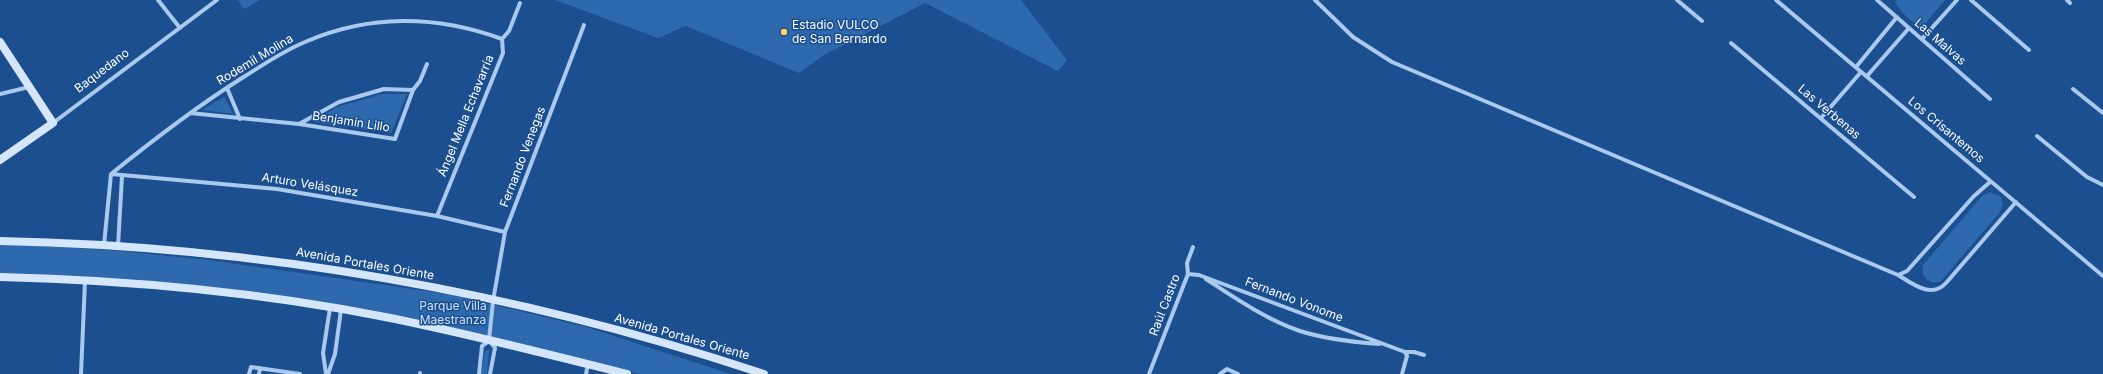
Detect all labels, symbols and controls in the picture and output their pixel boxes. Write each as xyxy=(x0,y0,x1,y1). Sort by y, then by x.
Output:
street label: Las Malvas xyxy=(1911,16,1969,68)
place label: Estadio VULCO de San Bernardo xyxy=(792,18,887,46)
marker: Estadio VULCO de San Bernardo xyxy=(779,27,789,37)
street label: Rodemil Molina xyxy=(214,32,296,88)
street label: Baquedano xyxy=(72,46,132,96)
street label: Ángel Mella Echavarría xyxy=(435,53,497,179)
street label: Las Verbenas xyxy=(1795,82,1863,142)
street label: Los Crisantemos xyxy=(1905,94,1987,166)
street label: Fernando Venegas xyxy=(497,105,549,209)
street label: Benjamín Lillo xyxy=(311,109,391,135)
street label: Arturo Velásquez xyxy=(261,170,359,200)
street label: Avenida Portales Oriente xyxy=(295,245,435,283)
street label: Raúl Castro xyxy=(1147,272,1183,338)
street label: Fernando Vonome xyxy=(1243,275,1345,325)
park label: Parque Villa Maestranza xyxy=(419,299,487,327)
street label: Avenida Portales Oriente xyxy=(613,311,751,363)

